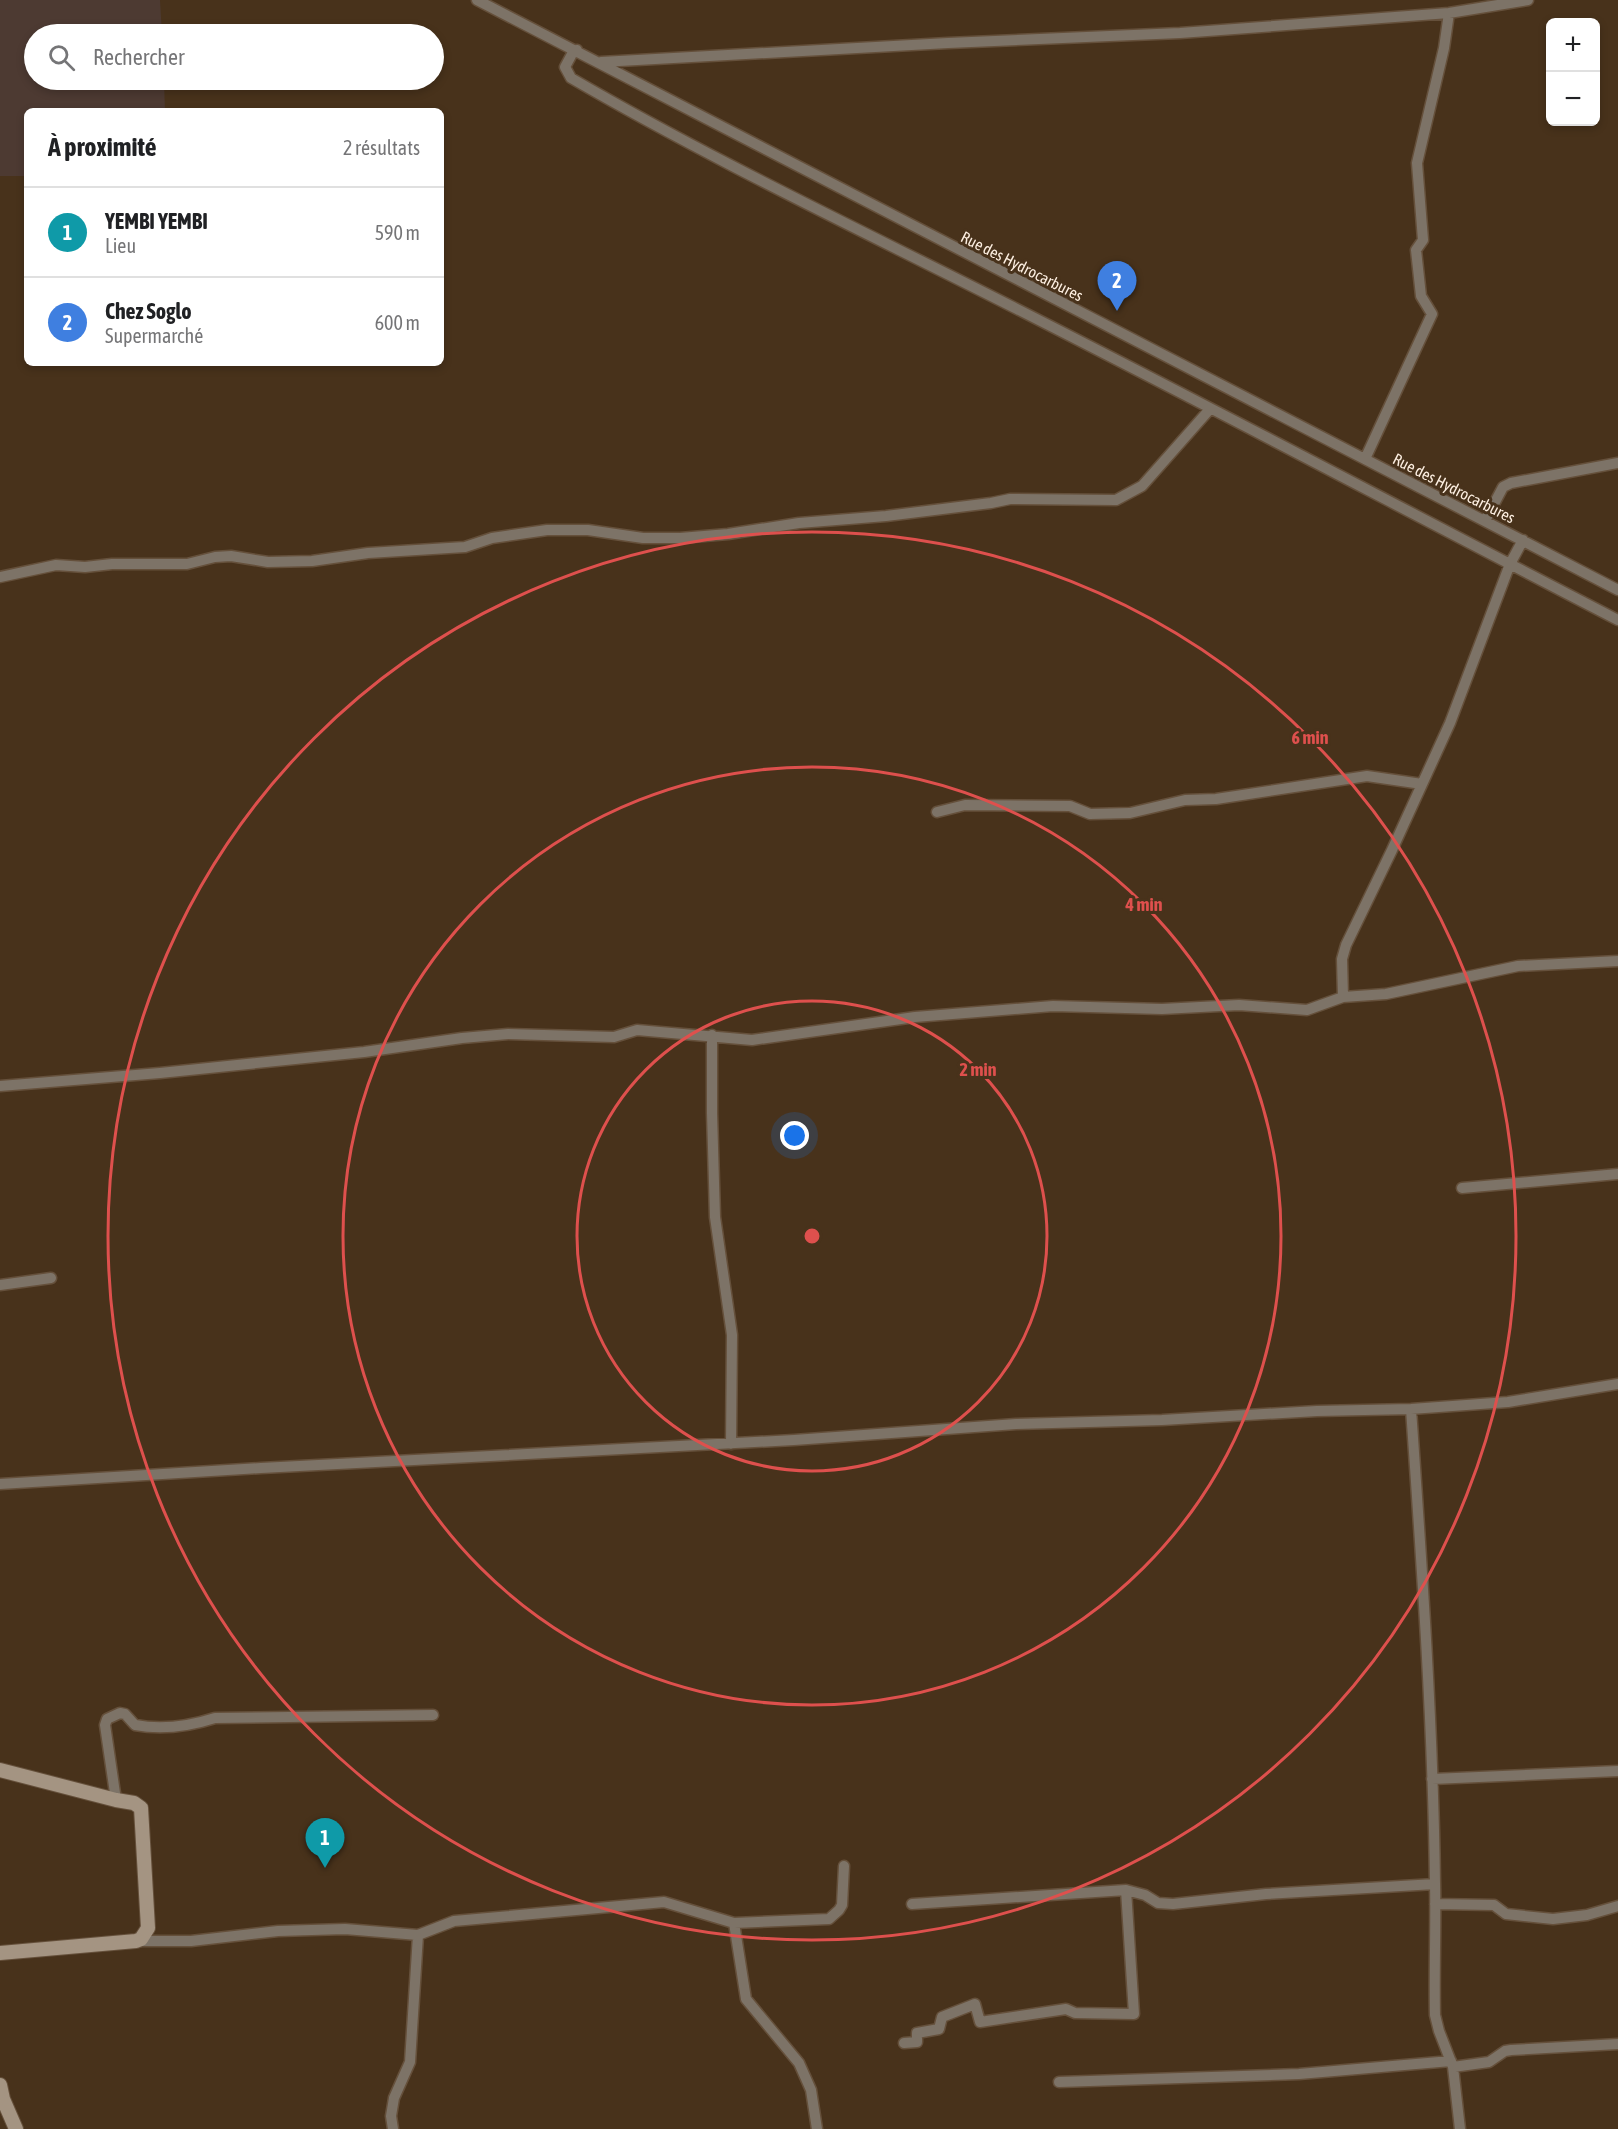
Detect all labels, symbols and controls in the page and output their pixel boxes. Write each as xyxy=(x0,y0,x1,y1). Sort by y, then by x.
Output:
map controls xyxy=(1546,18,1600,126)
button: + xyxy=(1546,18,1600,72)
search box xyxy=(24,24,444,90)
icon: search xyxy=(45,41,78,74)
text: Rechercher xyxy=(93,44,184,70)
button: − xyxy=(1546,72,1600,126)
text: À proximité xyxy=(48,132,156,162)
text: 2 résultats xyxy=(343,136,420,159)
text: YEMBI YEMBI xyxy=(105,208,208,234)
text: 1 xyxy=(63,221,72,244)
text: 590 m xyxy=(375,221,420,244)
street label: Rue des Hydrocarbures xyxy=(958,227,1086,306)
text: Lieu xyxy=(105,234,136,257)
pin: 2 xyxy=(1098,262,1136,311)
text: Chez Soglo xyxy=(105,298,191,324)
text: 2 xyxy=(63,311,72,334)
text: 600 m xyxy=(375,311,420,334)
text: Supermarché xyxy=(105,324,203,347)
street label: Rue des Hydrocarbures xyxy=(1390,449,1518,528)
text: 6 min xyxy=(1292,727,1329,748)
text: 4 min xyxy=(1125,894,1163,915)
text: 2 min xyxy=(960,1059,997,1080)
your location xyxy=(780,1121,809,1150)
centre of rings xyxy=(802,1226,822,1246)
pin: 1 xyxy=(306,1818,344,1868)

